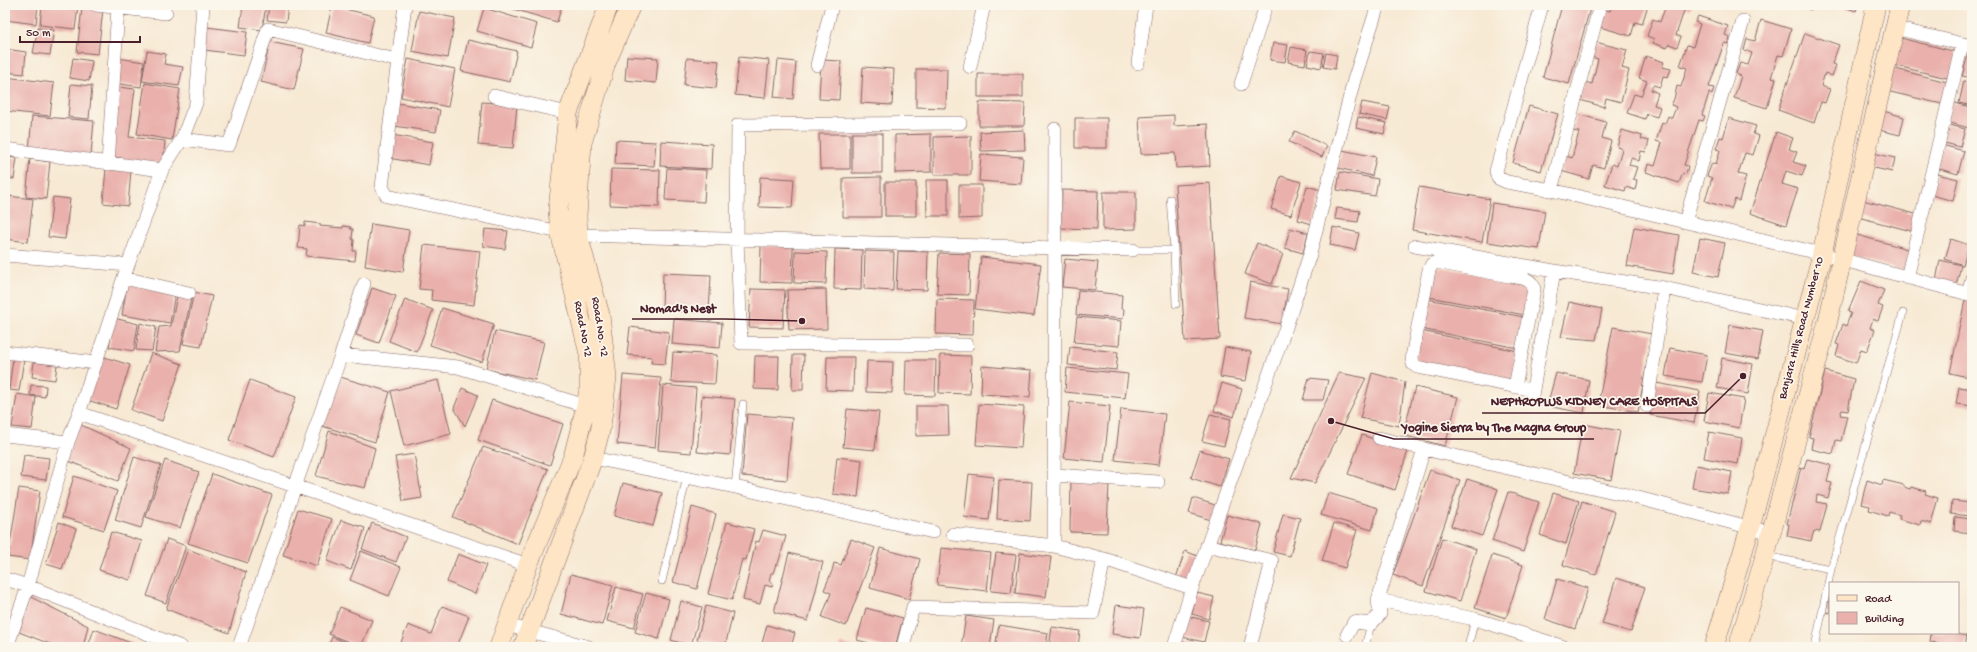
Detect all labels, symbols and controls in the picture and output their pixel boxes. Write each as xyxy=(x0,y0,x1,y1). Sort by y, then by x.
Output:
scale bar xyxy=(20,18,140,44)
text: 50 m xyxy=(26,27,51,41)
street label: Banjara Hills Road Number 10 xyxy=(1776,255,1828,402)
callout: Nomad's Nest xyxy=(632,294,724,319)
street label: Road No. 12 xyxy=(587,296,611,358)
street label: Road No 12 xyxy=(570,300,594,358)
text: Nomad's Nest xyxy=(640,302,718,317)
callout: NEPHROPLUS KIDNEY CARE HOSPITALS xyxy=(1482,388,1705,413)
text: NEPHROPLUS KIDNEY CARE HOSPITALS xyxy=(1491,395,1698,410)
callout: Yogine Sierra by The Magna Group xyxy=(1394,414,1594,439)
text: Yogine Sierra by The Magna Group xyxy=(1400,421,1587,437)
legend xyxy=(1829,582,1959,634)
text: Road xyxy=(1865,593,1892,607)
text: Building xyxy=(1864,613,1904,627)

